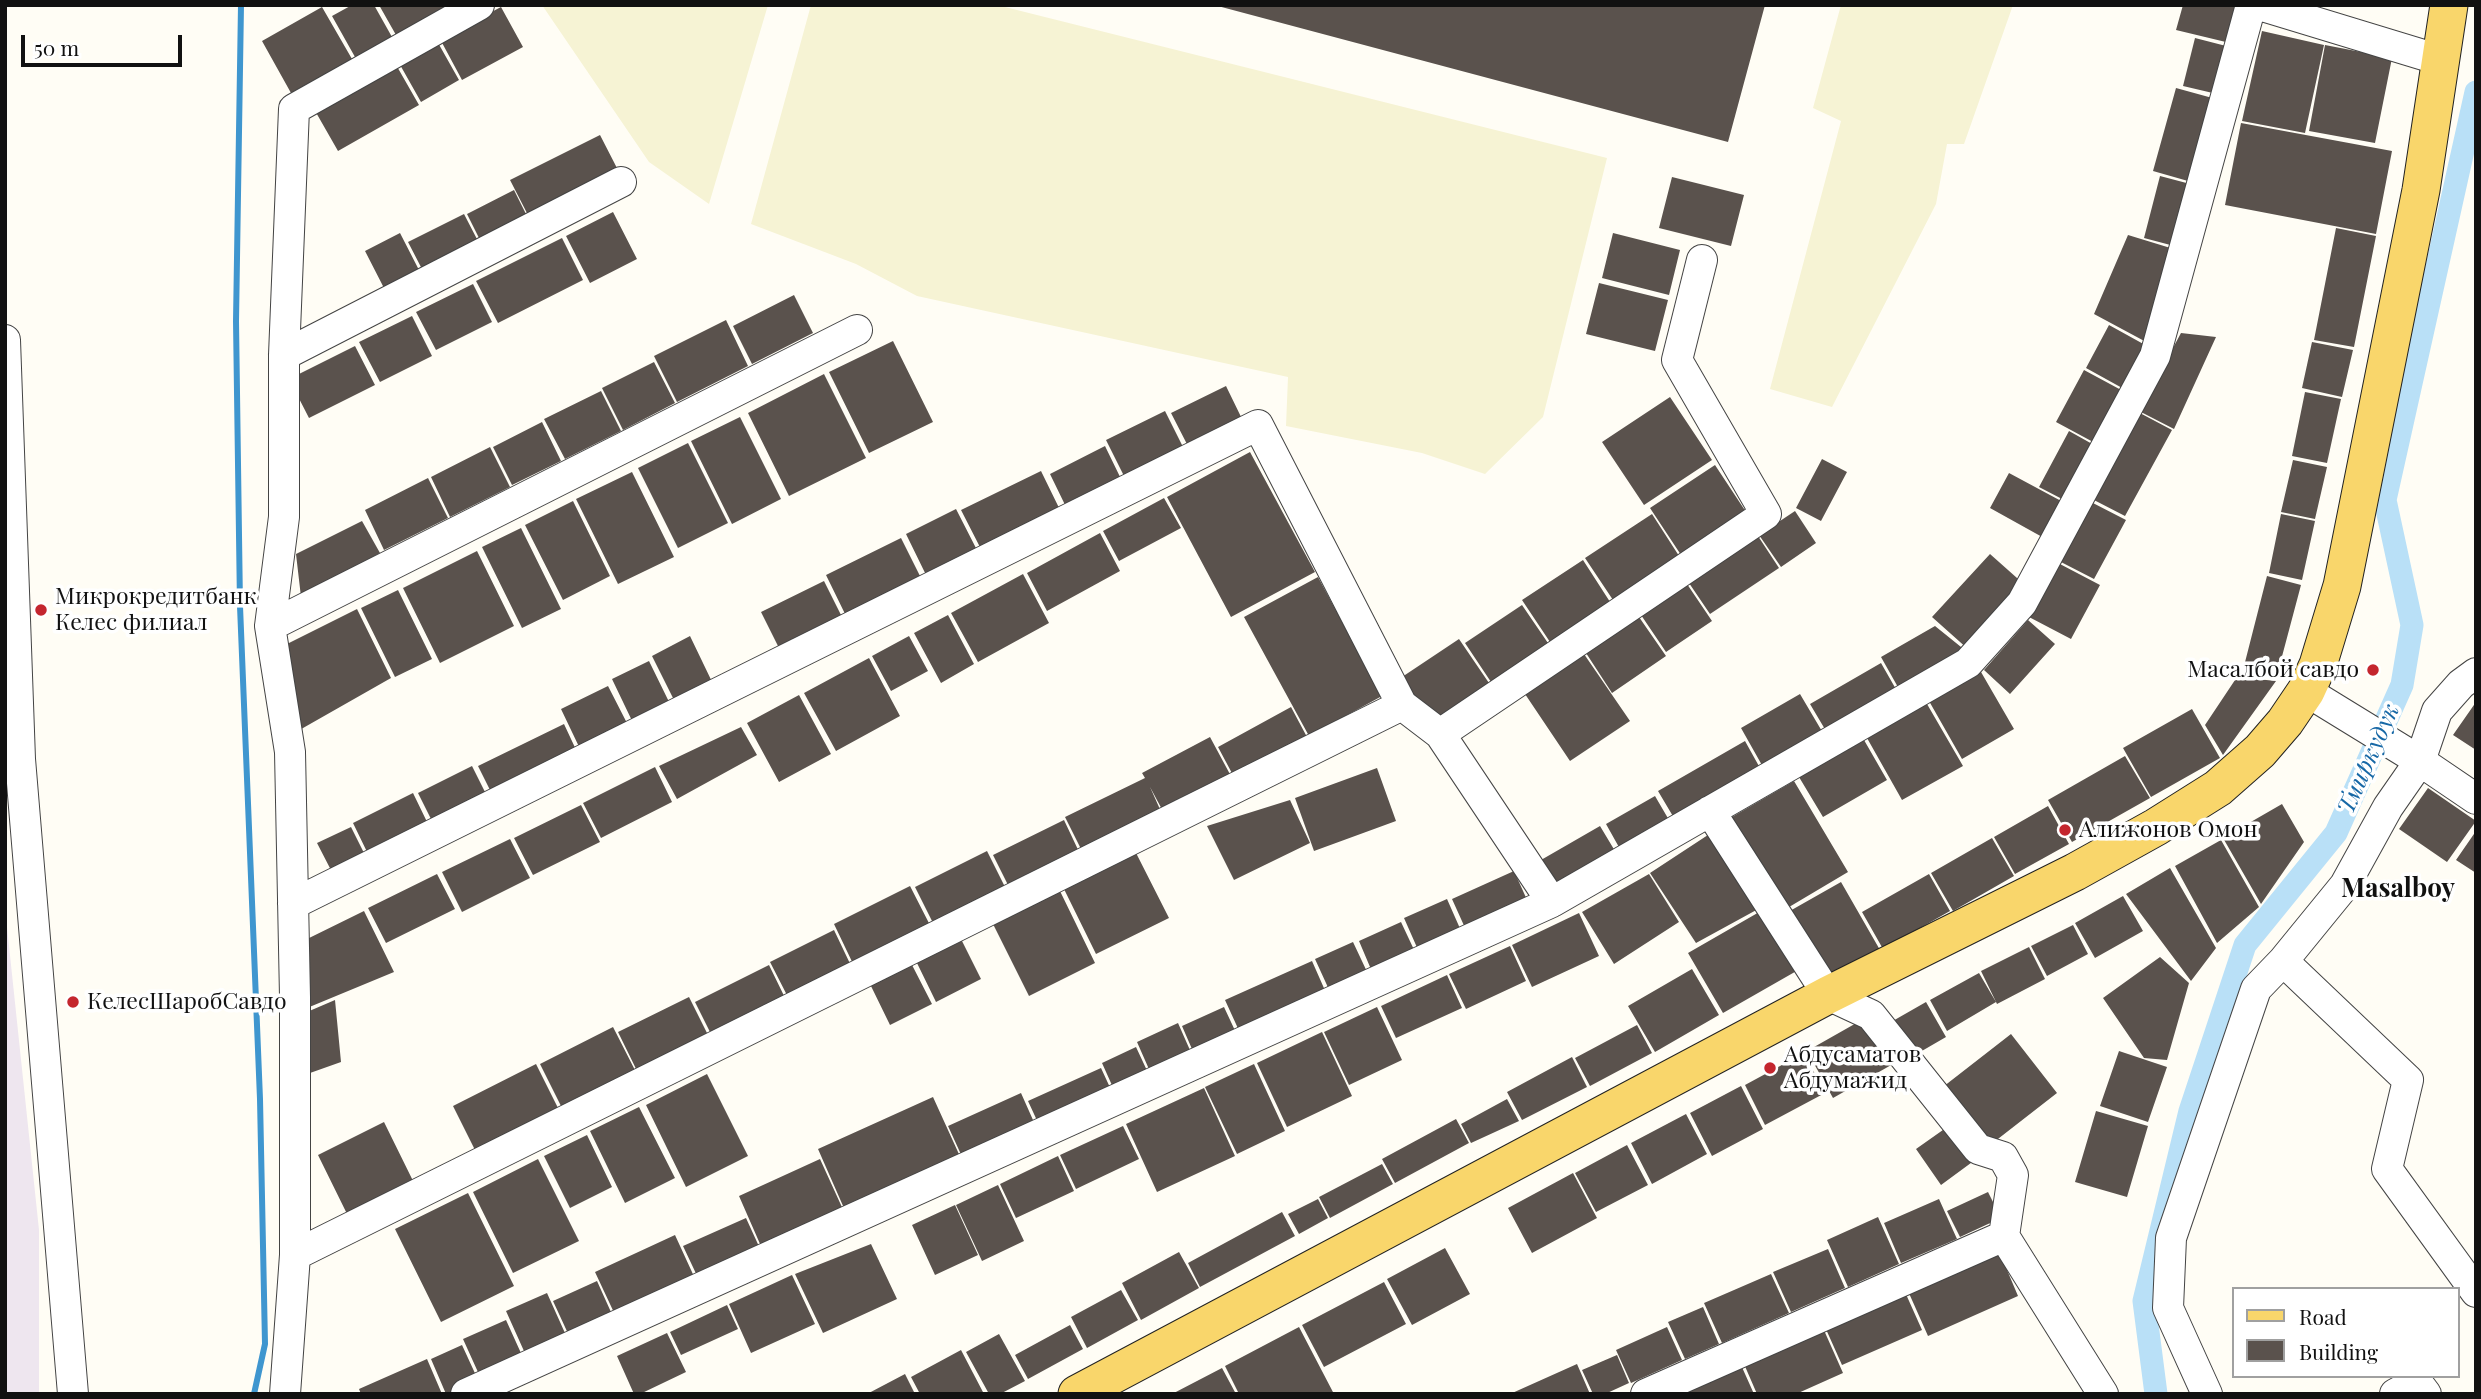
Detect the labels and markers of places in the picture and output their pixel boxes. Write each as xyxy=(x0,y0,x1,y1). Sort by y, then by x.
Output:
place label: Микрокредитбанк Келес филиал xyxy=(55,583,257,637)
marker: Микрокредитбанк Келес филиал xyxy=(33,602,49,618)
place label: Масалбой савдо xyxy=(2187,656,2359,684)
marker: Масалбой савдо xyxy=(2365,662,2381,678)
place label: Алижонов Омон xyxy=(2079,816,2257,844)
marker: Алижонов Омон xyxy=(2057,822,2073,838)
place label: КелесШаробСавдо xyxy=(87,988,287,1016)
marker: КелесШаробСавдо xyxy=(65,994,81,1010)
place label: Абдусаматов Абдумажид xyxy=(1784,1041,1921,1095)
marker: Абдусаматов Абдумажид xyxy=(1762,1060,1778,1076)

